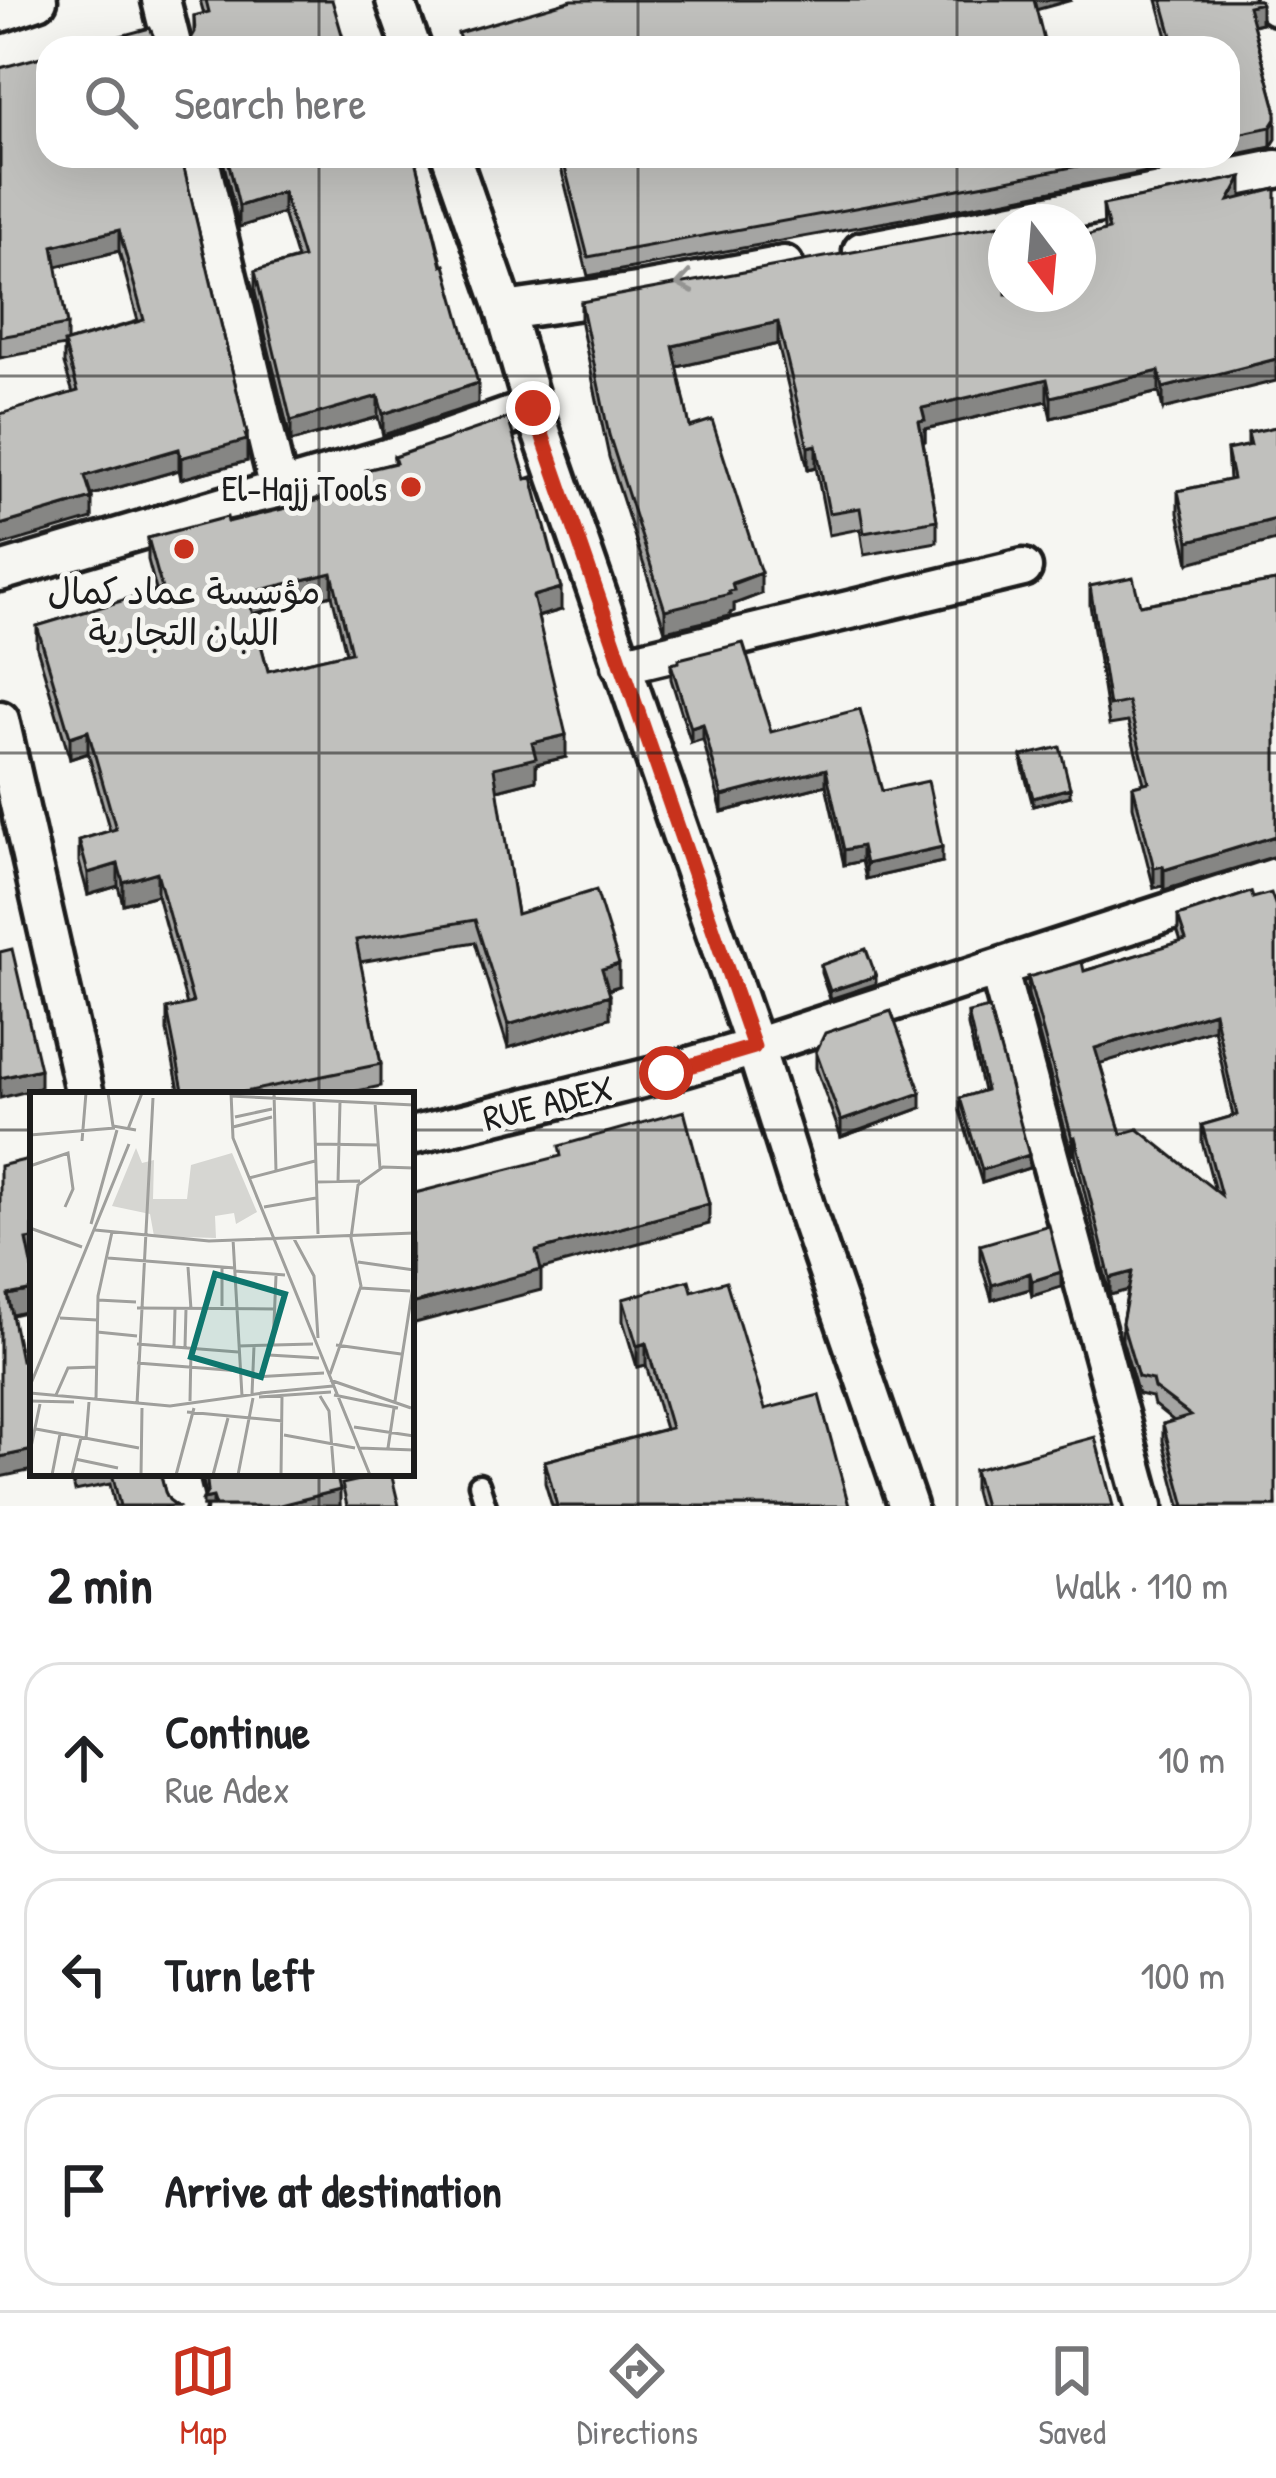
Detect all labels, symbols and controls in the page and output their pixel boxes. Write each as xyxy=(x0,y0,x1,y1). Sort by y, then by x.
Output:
search box xyxy=(36,36,1240,168)
icon: search xyxy=(78,69,144,135)
text: Search here xyxy=(174,72,366,133)
north arrow xyxy=(988,204,1096,312)
one-way arrow xyxy=(675,269,695,295)
route end xyxy=(506,381,560,435)
place label: El-Hajj Tools xyxy=(222,463,387,512)
marker: El-Hajj Tools xyxy=(398,474,424,500)
marker: مؤسسة عماد كمال اللبان التجارية xyxy=(171,536,197,562)
place label: مؤسسة عماد كمال اللبان التجارية xyxy=(48,566,320,656)
route start xyxy=(639,1046,693,1100)
street label: RUE ADEX xyxy=(478,1062,618,1142)
inset map xyxy=(30,1092,414,1476)
text: 2 min xyxy=(48,1550,153,1619)
text: Walk · 110 m xyxy=(1055,1558,1228,1611)
text: Continue xyxy=(165,1701,310,1762)
icon: ahead xyxy=(51,1725,117,1791)
text: 10 m xyxy=(1158,1732,1225,1785)
text: Rue Adex xyxy=(165,1762,290,1815)
icon: left xyxy=(51,1941,117,2007)
text: Turn left xyxy=(165,1944,314,2005)
text: 100 m xyxy=(1140,1948,1225,2001)
icon: arrive xyxy=(51,2157,117,2223)
text: Arrive at destination xyxy=(165,2160,502,2221)
tab: Map xyxy=(170,2338,236,2454)
tab: Directions xyxy=(577,2338,698,2454)
tab: Saved xyxy=(1038,2338,1106,2454)

